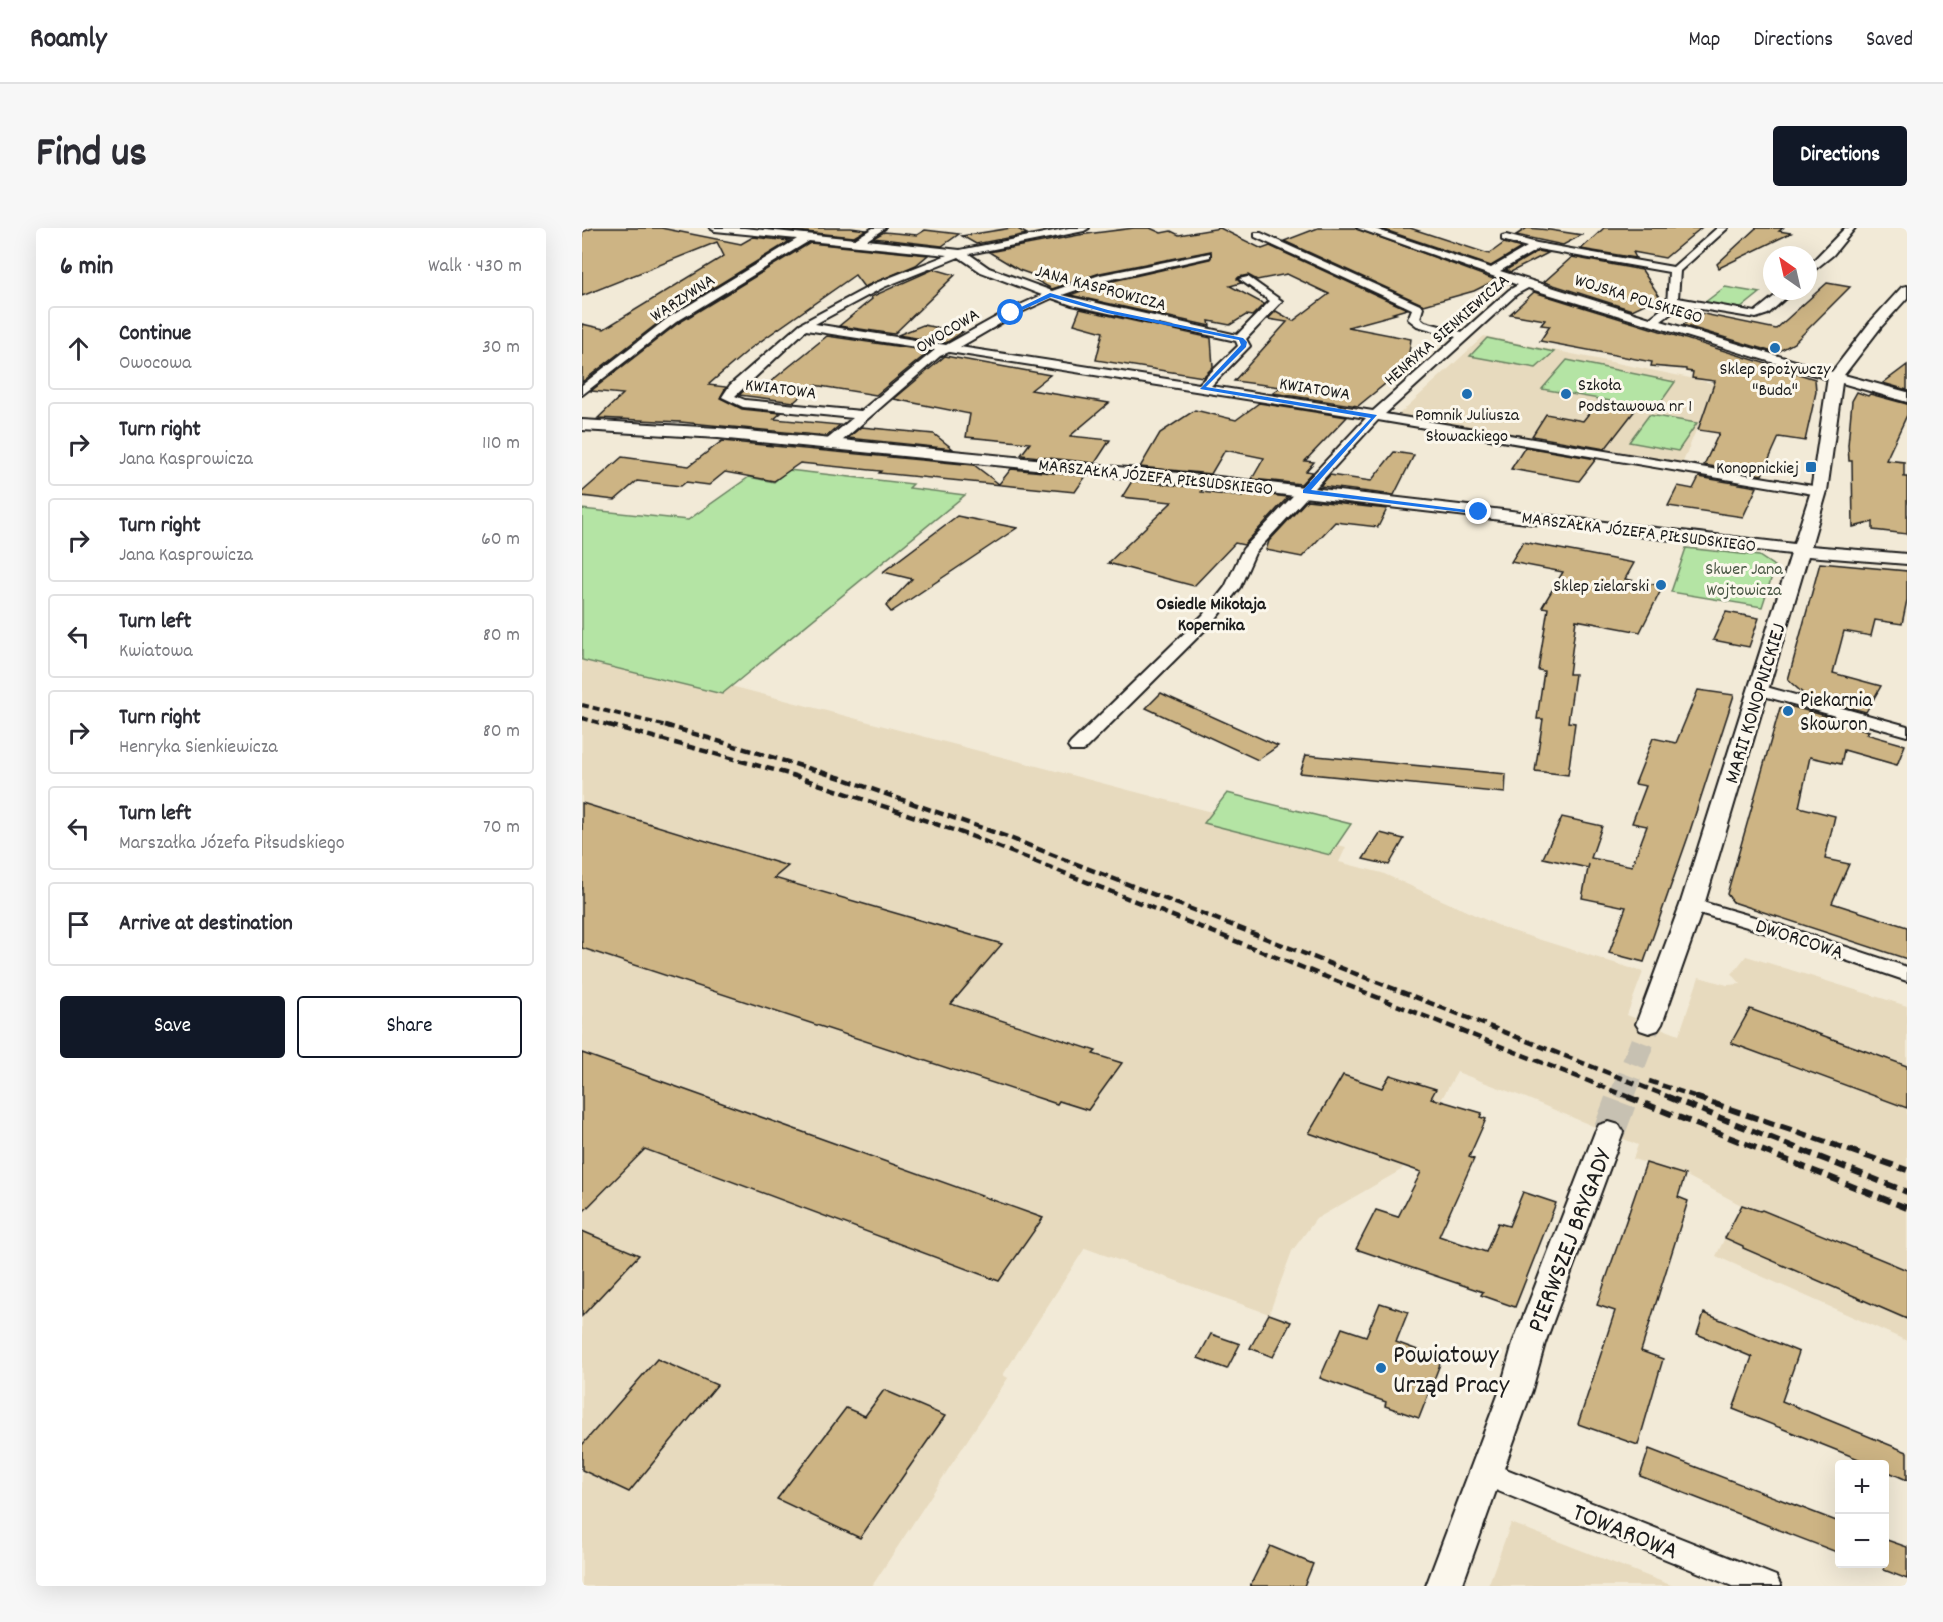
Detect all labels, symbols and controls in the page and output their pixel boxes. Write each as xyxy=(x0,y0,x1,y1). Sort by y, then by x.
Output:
text: Roamly xyxy=(30,21,106,61)
text: Map xyxy=(1689,26,1720,56)
text: Directions xyxy=(1753,26,1833,56)
text: Saved xyxy=(1866,26,1913,56)
text: Find us xyxy=(36,126,147,186)
button: Directions xyxy=(1773,126,1907,186)
north arrow xyxy=(1763,246,1817,300)
text: 6 min xyxy=(60,249,113,286)
text: Walk · 430 m xyxy=(428,253,522,281)
street label: JANA KASPROWICZA xyxy=(1032,260,1169,319)
street label: WARZYWNA xyxy=(646,269,721,329)
street label: HENRYKA SIENKIEWICZA xyxy=(1379,269,1516,393)
street label: WOJSKA POLSKIEGO xyxy=(1571,269,1705,332)
route start xyxy=(997,299,1023,325)
street label: OWOCOWA xyxy=(912,303,985,361)
text: Continue xyxy=(119,319,191,350)
icon: ahead xyxy=(62,332,95,365)
text: 30 m xyxy=(482,334,520,362)
marker: Sklep spożywczy "Buda" xyxy=(1768,341,1782,355)
text: Owocowa xyxy=(119,350,191,378)
place label: Sklep spożywczy "Buda" xyxy=(1720,358,1831,404)
street label: KWIATOWA xyxy=(1277,373,1352,408)
street label: KWIATOWA xyxy=(744,374,818,407)
place label: Szkoła Podstawowa nr 1 xyxy=(1578,374,1692,420)
marker: Pomnik Juliusza Słowackiego xyxy=(1460,387,1474,401)
marker: Szkoła Podstawowa nr 1 xyxy=(1559,387,1573,401)
place label: Pomnik Juliusza Słowackiego xyxy=(1415,404,1520,450)
text: Turn right xyxy=(119,415,201,446)
icon: right xyxy=(62,428,95,461)
text: 110 m xyxy=(482,430,520,458)
text: Jana Kasprowicza xyxy=(119,446,253,474)
street label: MARSZAŁKA JÓZEFA PIŁSUDSKIEGO xyxy=(1037,454,1274,503)
place label: Konopnickiej xyxy=(1716,457,1799,482)
marker: Konopnickiej xyxy=(1804,460,1818,474)
route end xyxy=(1465,498,1491,524)
street label: MARSZAŁKA JÓZEFA PIŁSUDSKIEGO xyxy=(1520,507,1757,560)
text: Turn right xyxy=(119,511,201,542)
icon: right xyxy=(62,524,95,557)
text: 60 m xyxy=(481,526,520,554)
text: Jana Kasprowicza xyxy=(119,542,253,570)
park label: Skwer Jana Wojtowicza xyxy=(1705,558,1783,604)
place label: Sklep zielarski xyxy=(1553,575,1649,600)
marker: Sklep zielarski xyxy=(1654,578,1668,592)
district label: Osiedle Mikołaja Kopernika xyxy=(1156,593,1266,639)
text: Turn left xyxy=(119,607,191,638)
icon: left xyxy=(62,620,95,653)
street label: MARII KONOPNICKIEJ xyxy=(1718,620,1796,788)
text: 80 m xyxy=(483,622,520,650)
text: Kwiatowa xyxy=(119,638,193,666)
place label: Piekarnia Skowron xyxy=(1800,687,1873,741)
text: Turn right xyxy=(119,703,201,734)
marker: Piekarnia Skowron xyxy=(1781,704,1795,718)
icon: right xyxy=(62,716,95,749)
text: 80 m xyxy=(483,718,520,746)
text: Henryka Sienkiewicza xyxy=(119,734,278,762)
text: Turn left xyxy=(119,799,191,830)
icon: left xyxy=(62,812,95,845)
text: 70 m xyxy=(483,814,520,842)
text: Marszałka Józefa Piłsudskiego xyxy=(119,830,345,858)
icon: arrive xyxy=(62,908,95,941)
text: Arrive at destination xyxy=(119,909,293,940)
street label: DWORCOWA xyxy=(1751,913,1847,969)
button: Save xyxy=(60,996,285,1058)
button: Share xyxy=(297,996,522,1058)
street label: PIERWSZEJ BRYGADY xyxy=(1519,1143,1624,1339)
place label: Powiatowy Urząd Pracy xyxy=(1393,1338,1510,1405)
marker: Powiatowy Urząd Pracy xyxy=(1374,1361,1388,1375)
map controls xyxy=(1835,1460,1889,1568)
button: + xyxy=(1835,1460,1889,1514)
street label: TOWAROWA xyxy=(1566,1495,1683,1571)
button: − xyxy=(1835,1514,1889,1568)

